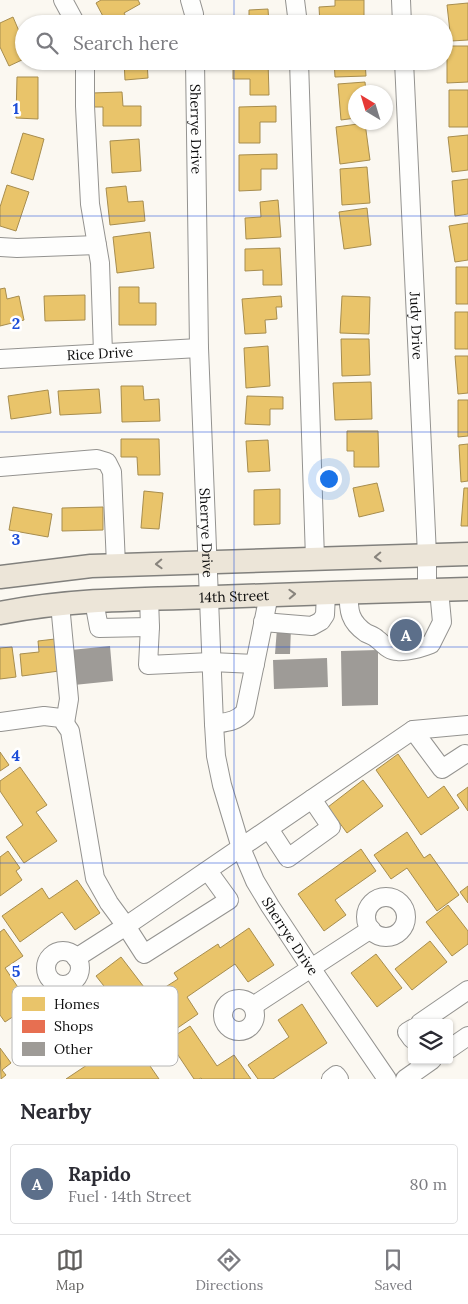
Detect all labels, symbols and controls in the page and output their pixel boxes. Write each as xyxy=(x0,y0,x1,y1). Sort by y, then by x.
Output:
search box xyxy=(15,15,453,70)
icon: search xyxy=(33,29,61,57)
text: Search here xyxy=(73,31,179,55)
street label: Sherrye Drive xyxy=(186,84,206,174)
north arrow xyxy=(348,85,393,130)
text: 1 xyxy=(13,98,19,118)
street label: Judy Drive xyxy=(406,290,427,361)
text: 2 xyxy=(12,313,20,333)
street label: Rice Drive xyxy=(66,343,134,364)
your location xyxy=(316,466,342,492)
street label: Sherrye Drive xyxy=(196,488,217,578)
text: 3 xyxy=(12,529,21,549)
one-way arrow xyxy=(374,552,382,562)
one-way arrow xyxy=(154,559,162,569)
street label: 14th Street xyxy=(199,586,270,606)
one-way arrow xyxy=(289,589,297,599)
pin: A xyxy=(390,616,422,654)
text: 4 xyxy=(12,745,21,765)
street label: Sherrye Drive xyxy=(258,894,323,979)
text: 5 xyxy=(12,961,21,981)
legend xyxy=(12,986,178,1066)
text: Homes xyxy=(54,995,99,1013)
text: Shops xyxy=(54,1017,93,1035)
map controls xyxy=(408,1019,453,1064)
button: layers xyxy=(408,1019,453,1064)
text: Other xyxy=(54,1040,93,1058)
text: Nearby xyxy=(20,1098,91,1125)
text: Rapido xyxy=(68,1162,131,1186)
text: A xyxy=(32,1174,42,1194)
text: 80 m xyxy=(410,1174,447,1194)
text: Fuel · 14th Street xyxy=(68,1186,191,1206)
tab: Map xyxy=(56,1246,84,1294)
tab: Directions xyxy=(195,1246,263,1294)
tab: Saved xyxy=(374,1246,412,1294)

